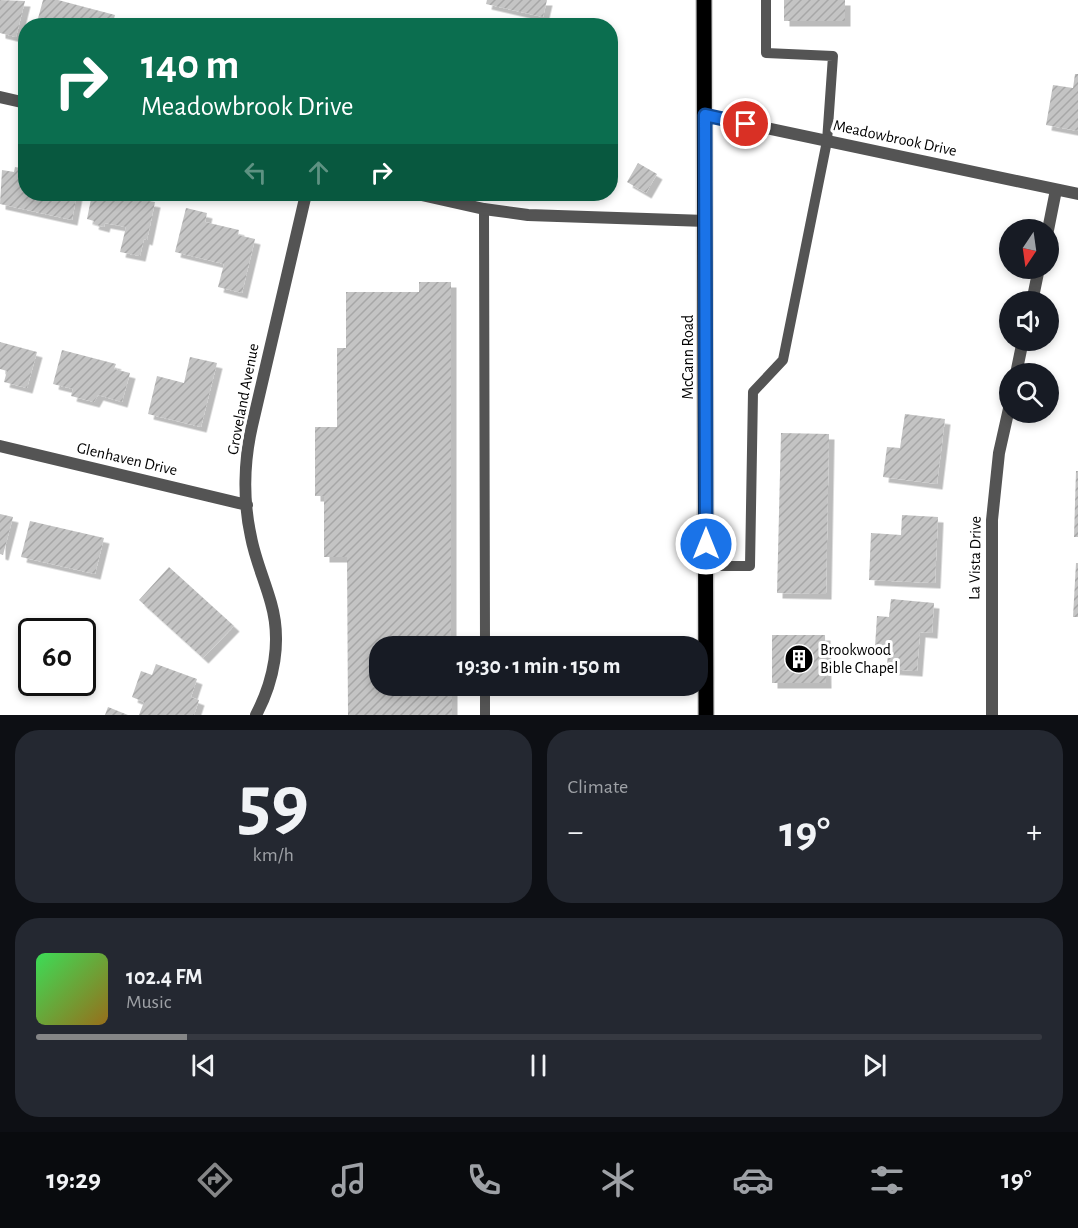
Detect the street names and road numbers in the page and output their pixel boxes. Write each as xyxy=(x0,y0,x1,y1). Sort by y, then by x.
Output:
street label: Meadowbrook Drive xyxy=(832,117,958,159)
street label: McCann Road xyxy=(680,315,696,399)
street label: Groveland Avenue xyxy=(224,342,262,456)
street label: Glenhaven Drive xyxy=(75,440,179,478)
street label: La Vista Drive xyxy=(966,516,984,600)

